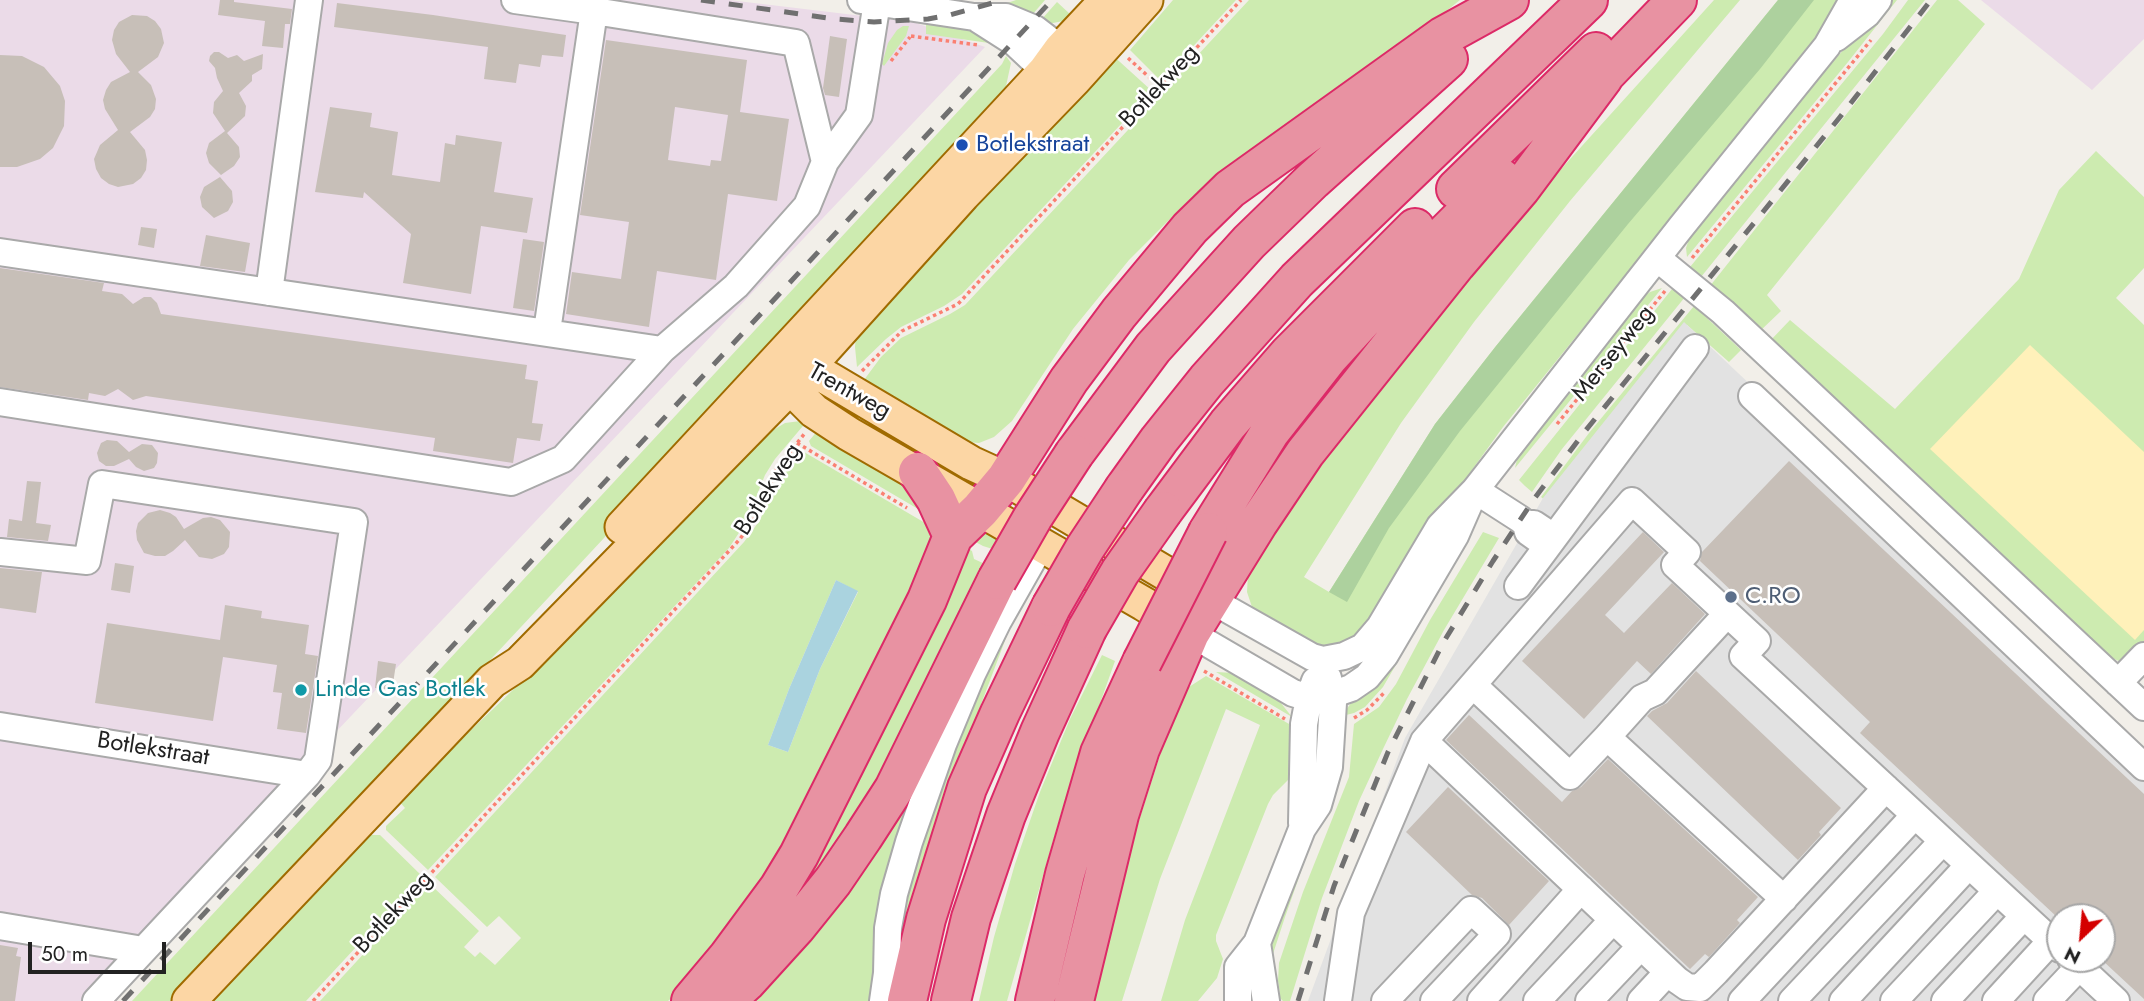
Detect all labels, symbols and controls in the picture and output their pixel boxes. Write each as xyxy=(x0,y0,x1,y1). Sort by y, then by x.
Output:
street label: Botlekweg xyxy=(1114,39,1206,135)
place label: Botlekstraat xyxy=(976,131,1089,159)
marker: Botlekstraat xyxy=(954,137,970,153)
street label: Merseyweg xyxy=(1567,300,1661,408)
street label: Trentweg xyxy=(803,358,895,426)
street label: Botlekweg xyxy=(729,439,809,541)
place label: C.RO xyxy=(1745,583,1801,611)
marker: C.RO xyxy=(1723,589,1739,605)
place label: Linde Gas Botlek xyxy=(315,676,486,704)
marker: Linde Gas Botlek xyxy=(293,682,309,698)
street label: Botlekstraat xyxy=(95,727,211,773)
street label: Botlekweg xyxy=(348,865,440,961)
north arrow xyxy=(2046,903,2116,973)
scale bar xyxy=(32,928,170,972)
text: 50 m xyxy=(41,939,88,969)
text: N xyxy=(2060,940,2085,971)

